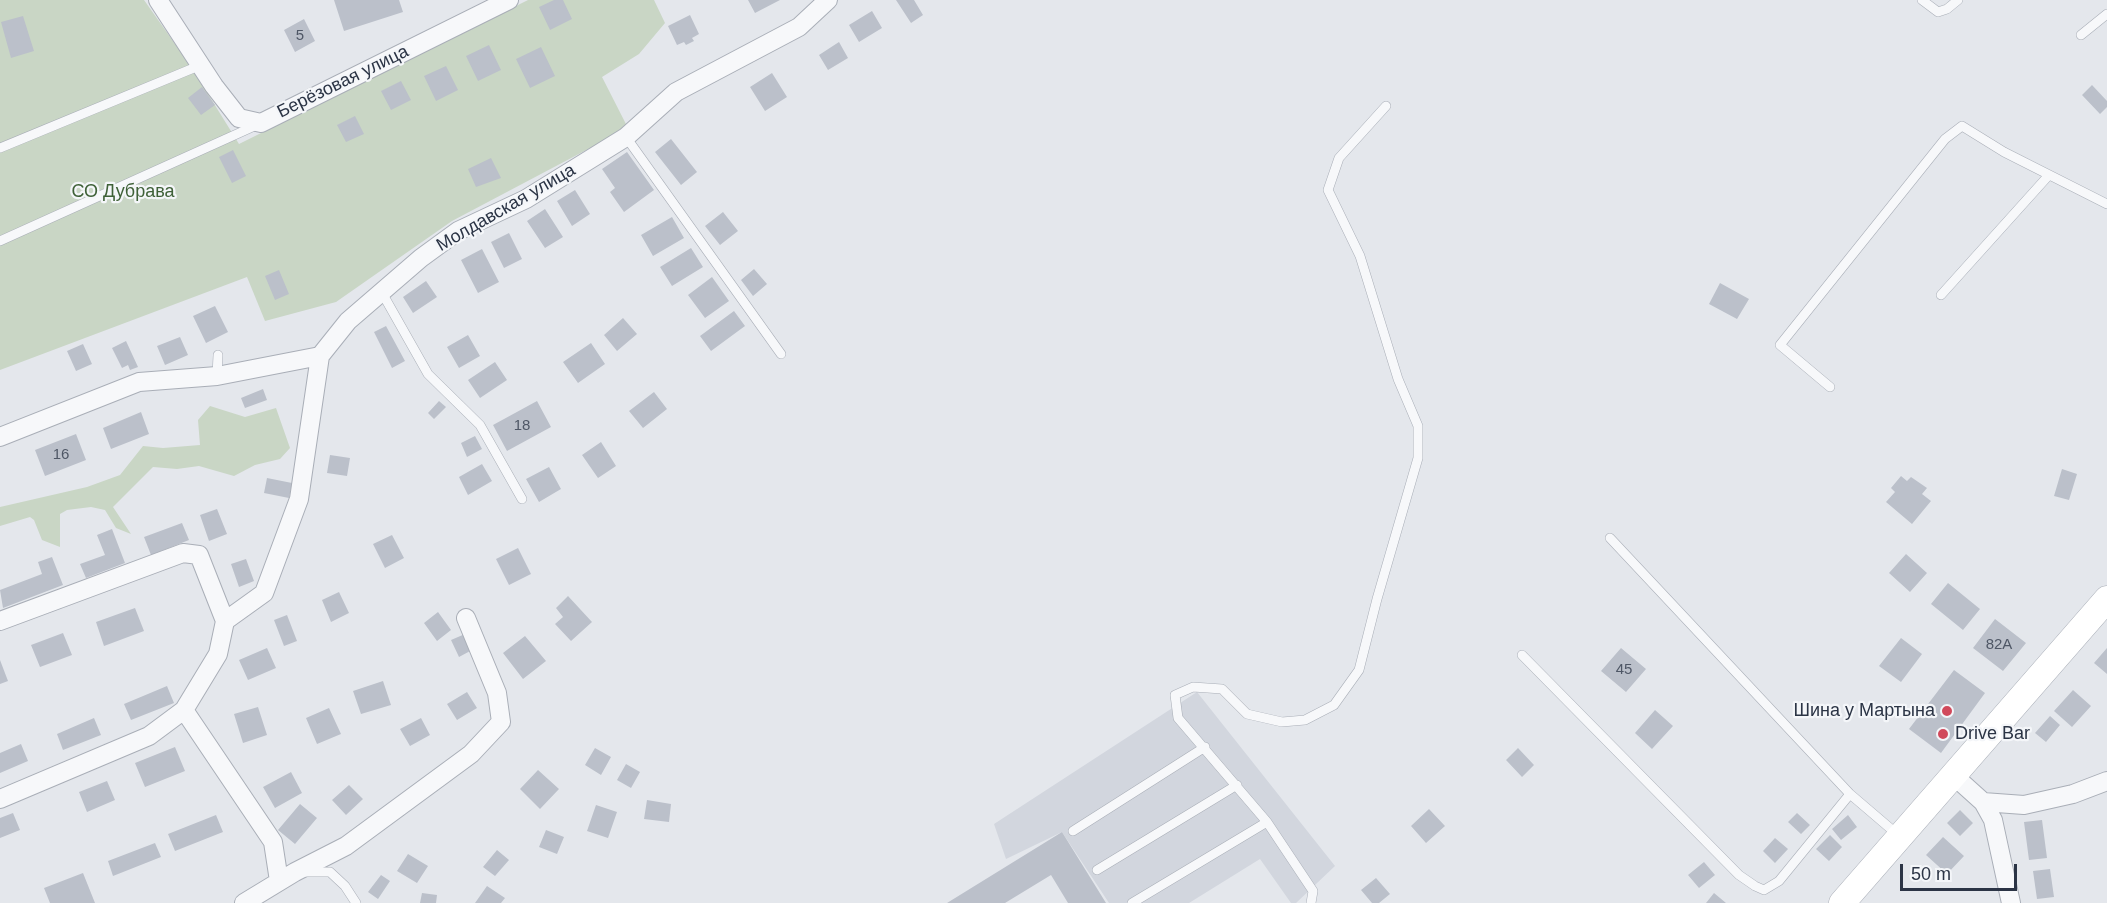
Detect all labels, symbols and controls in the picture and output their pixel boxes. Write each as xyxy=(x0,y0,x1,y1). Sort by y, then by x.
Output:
house number: 5 xyxy=(296,27,304,45)
street label: Берёзовая улица xyxy=(274,41,412,123)
street label: Молдавская улица xyxy=(433,159,579,257)
park label: СО Дубрава xyxy=(71,181,175,203)
house number: 18 xyxy=(514,417,530,435)
house number: 16 xyxy=(53,446,69,464)
house number: 82А xyxy=(1986,636,2012,654)
house number: 45 xyxy=(1616,661,1632,679)
place label: Шина у Мартына xyxy=(1794,700,1935,722)
marker: Шина у Мартына xyxy=(1940,704,1954,718)
place label: Drive Bar xyxy=(1955,723,2030,745)
marker: Drive Bar xyxy=(1936,727,1950,741)
scale bar xyxy=(1903,852,2020,890)
text: 50 m xyxy=(1911,864,1951,884)

